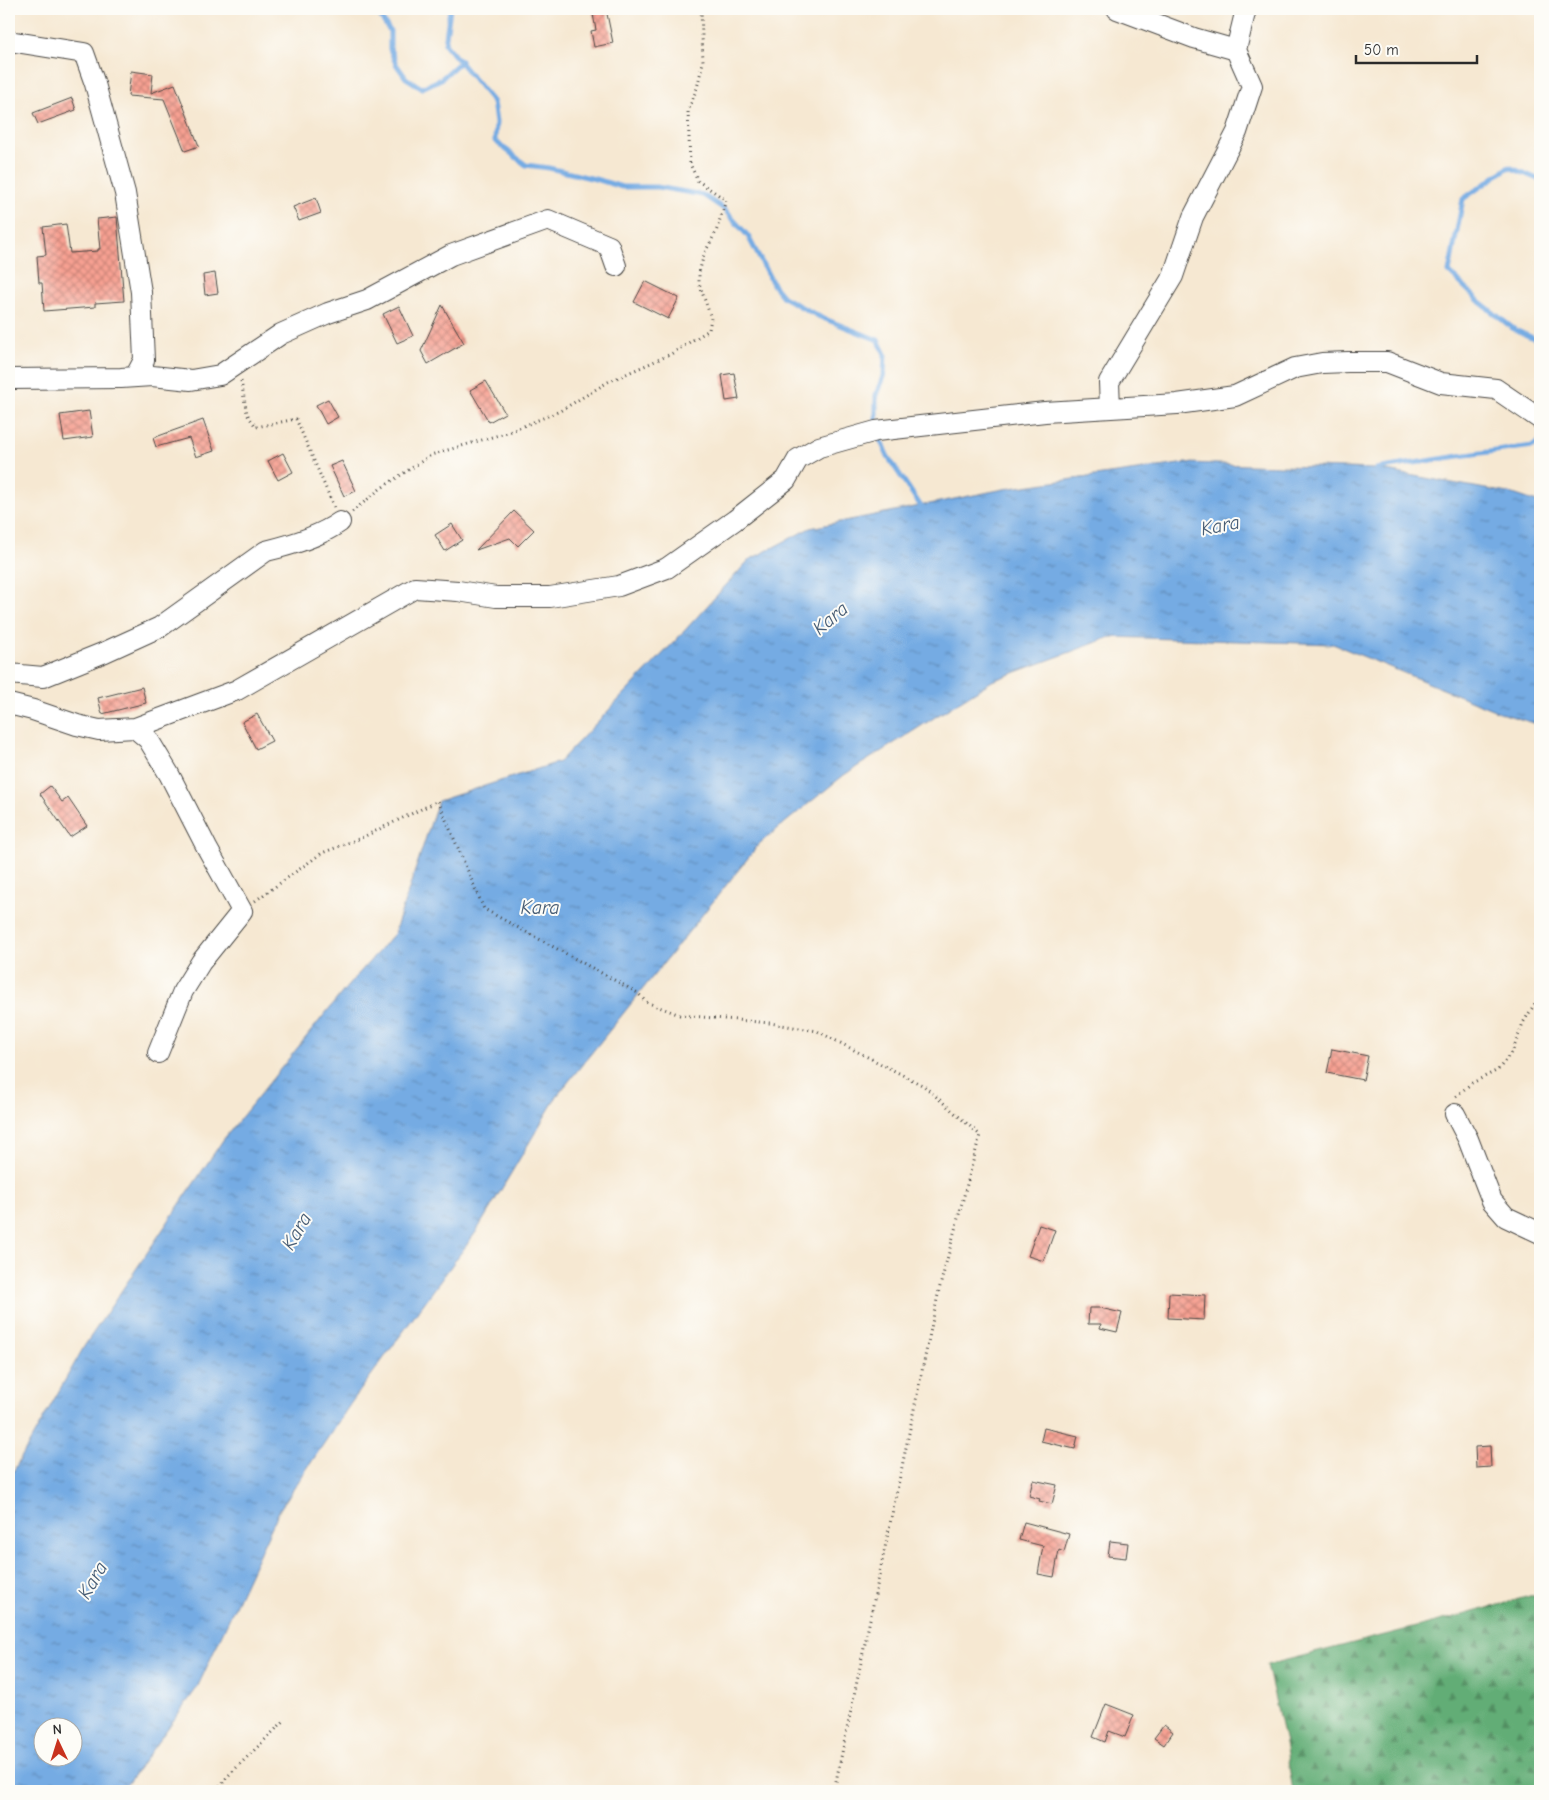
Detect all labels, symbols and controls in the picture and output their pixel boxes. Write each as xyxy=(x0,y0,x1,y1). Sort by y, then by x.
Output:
scale bar xyxy=(1356,32,1478,64)
text: 50 m xyxy=(1364,41,1399,59)
water label: Kara xyxy=(1199,510,1241,541)
water label: Kara xyxy=(808,597,853,640)
water label: Kara xyxy=(520,896,560,919)
water label: Kara xyxy=(277,1209,316,1254)
water label: Kara xyxy=(73,1558,112,1603)
north arrow xyxy=(32,1718,82,1768)
text: N xyxy=(52,1721,62,1738)

